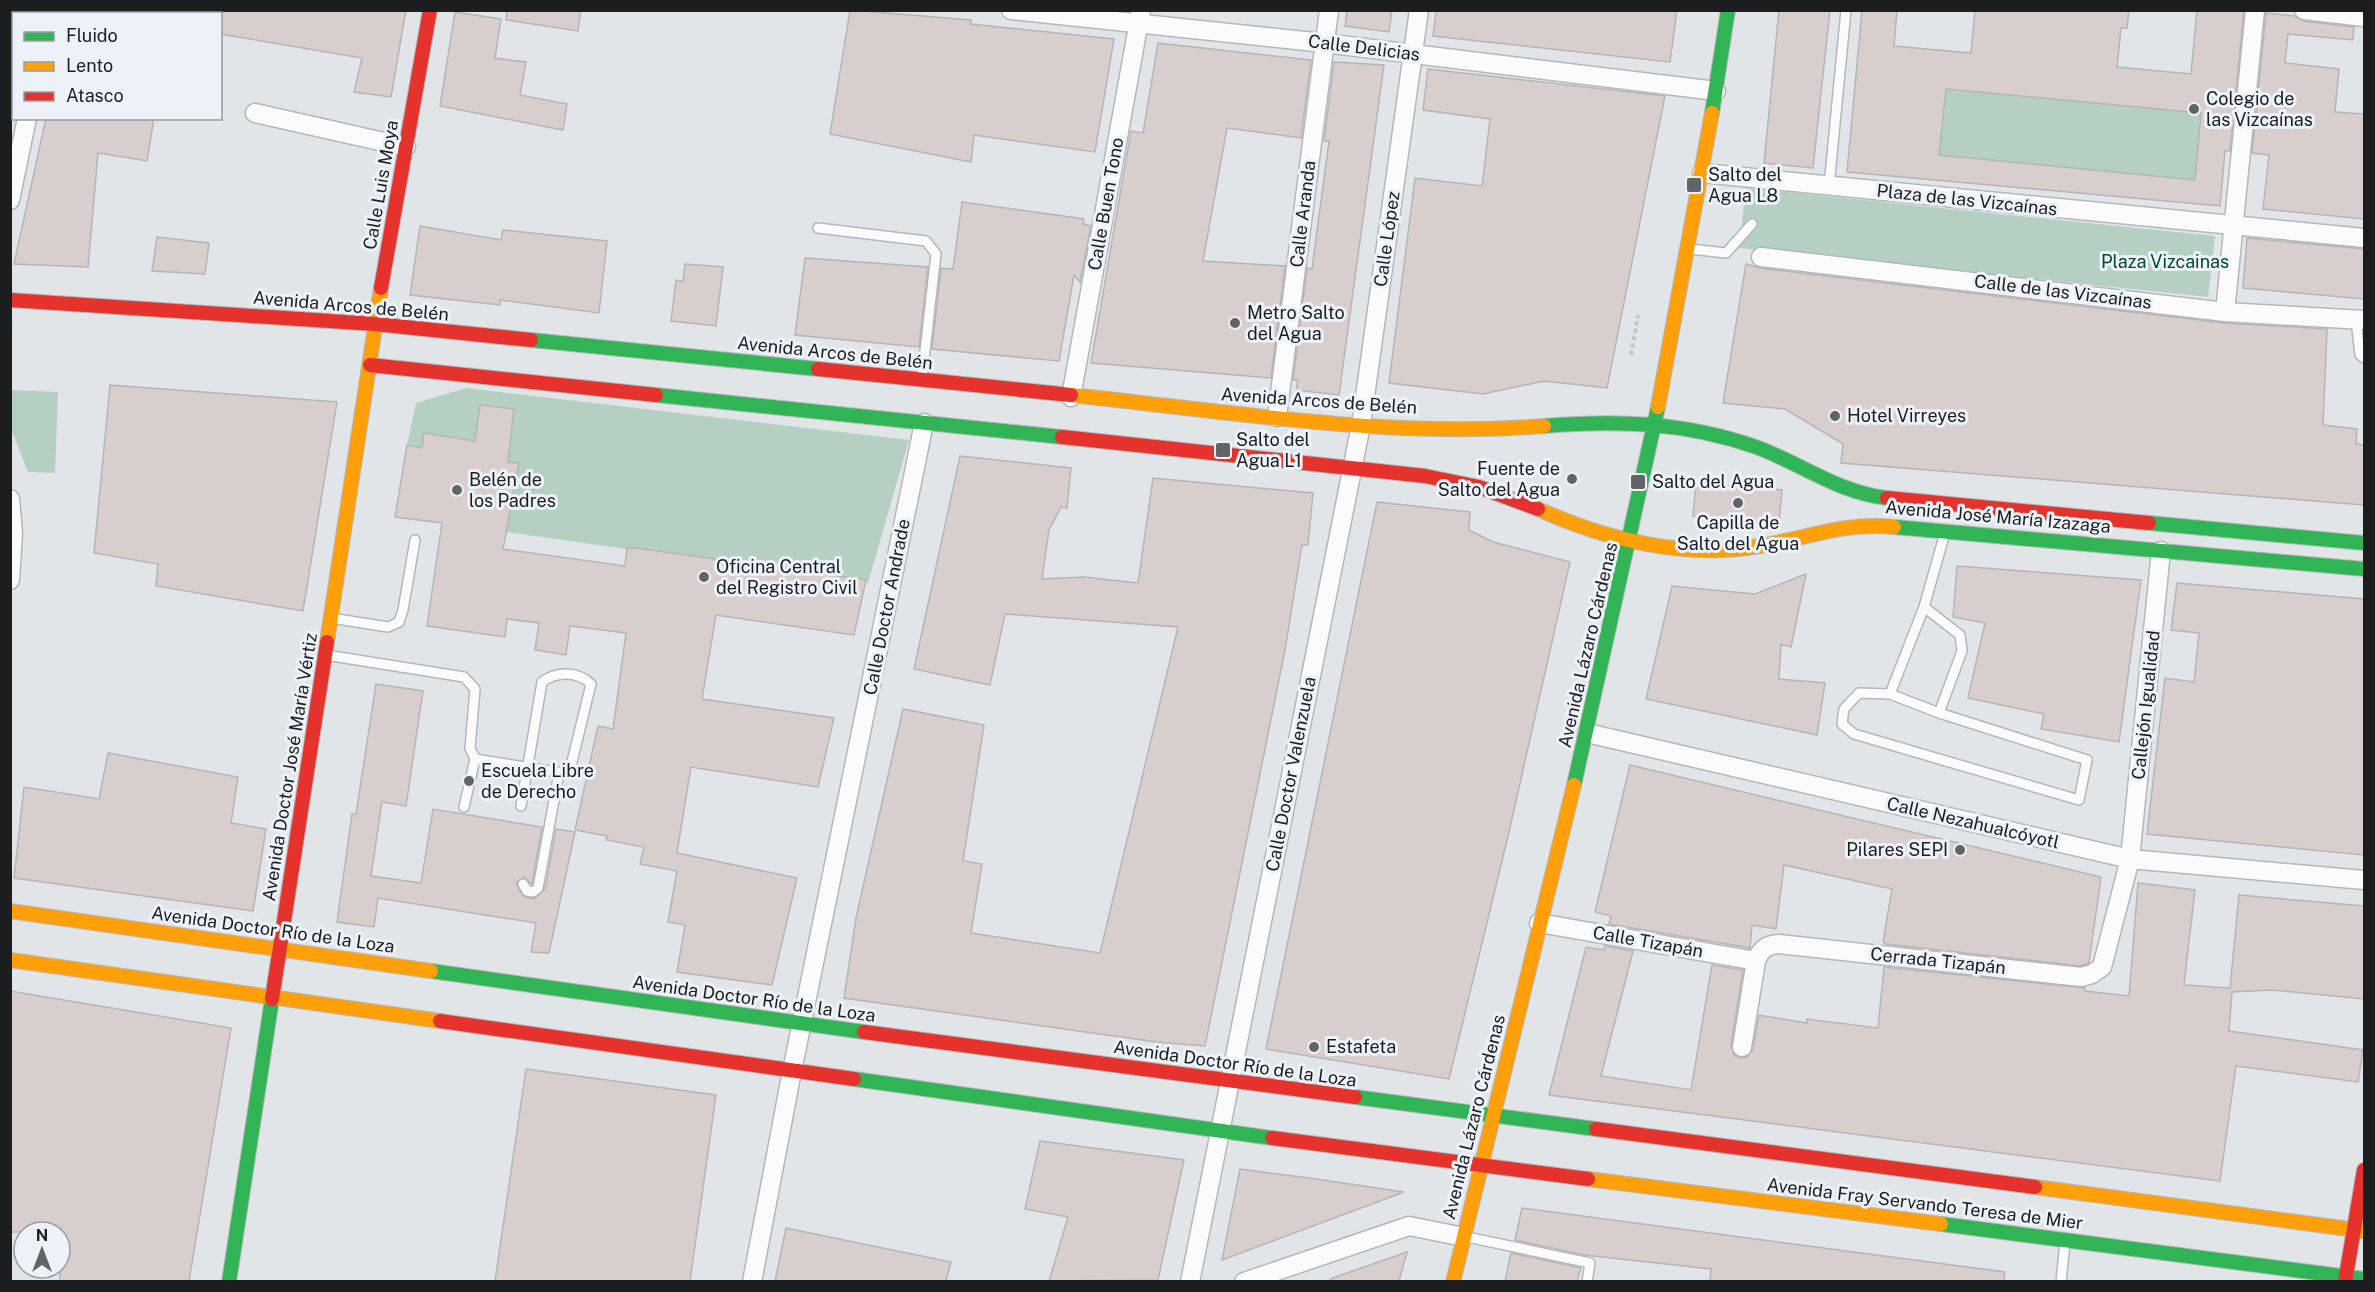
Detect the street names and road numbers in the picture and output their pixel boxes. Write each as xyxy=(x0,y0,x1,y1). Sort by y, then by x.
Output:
street label: Calle Delicias xyxy=(1307,30,1421,65)
street label: Calle Luis Moya xyxy=(359,119,402,251)
street label: Calle Buen Tono xyxy=(1083,136,1128,272)
street label: Calle Aranda xyxy=(1286,159,1319,269)
street label: Plaza de las Vizcaínas xyxy=(1876,180,2058,219)
street label: Calle López xyxy=(1369,190,1404,288)
street label: Calle de las Vizcaínas xyxy=(1973,270,2153,313)
street label: Avenida Arcos de Belén xyxy=(252,286,450,325)
street label: Avenida Arcos de Belén xyxy=(736,332,934,373)
street label: Avenida Arcos de Belén xyxy=(1220,383,1418,418)
street label: Avenida José María Izazaga xyxy=(1884,496,2112,537)
street label: Calle Doctor Andrade xyxy=(859,517,914,697)
street label: Avenida Lázaro Cárdenas xyxy=(1554,540,1621,750)
street label: Callejón Igualidad xyxy=(2127,629,2164,781)
street label: Avenida Doctor José María Vértiz xyxy=(258,631,321,903)
street label: Calle Doctor Valenzuela xyxy=(1261,675,1320,873)
street label: Calle Nezahualcóyotl xyxy=(1885,792,2061,853)
street label: Avenida Doctor Río de la Loza xyxy=(150,902,396,957)
street label: Calle Tizapán xyxy=(1591,921,1705,962)
street label: Cerrada Tizapán xyxy=(1869,943,2007,978)
street label: Avenida Doctor Río de la Loza xyxy=(631,971,877,1026)
street label: Avenida Lázaro Cárdenas xyxy=(1438,1012,1509,1221)
street label: Avenida Doctor Río de la Loza xyxy=(1112,1036,1358,1091)
street label: Avenida Fray Servando Teresa de Mier xyxy=(1766,1174,2084,1233)

